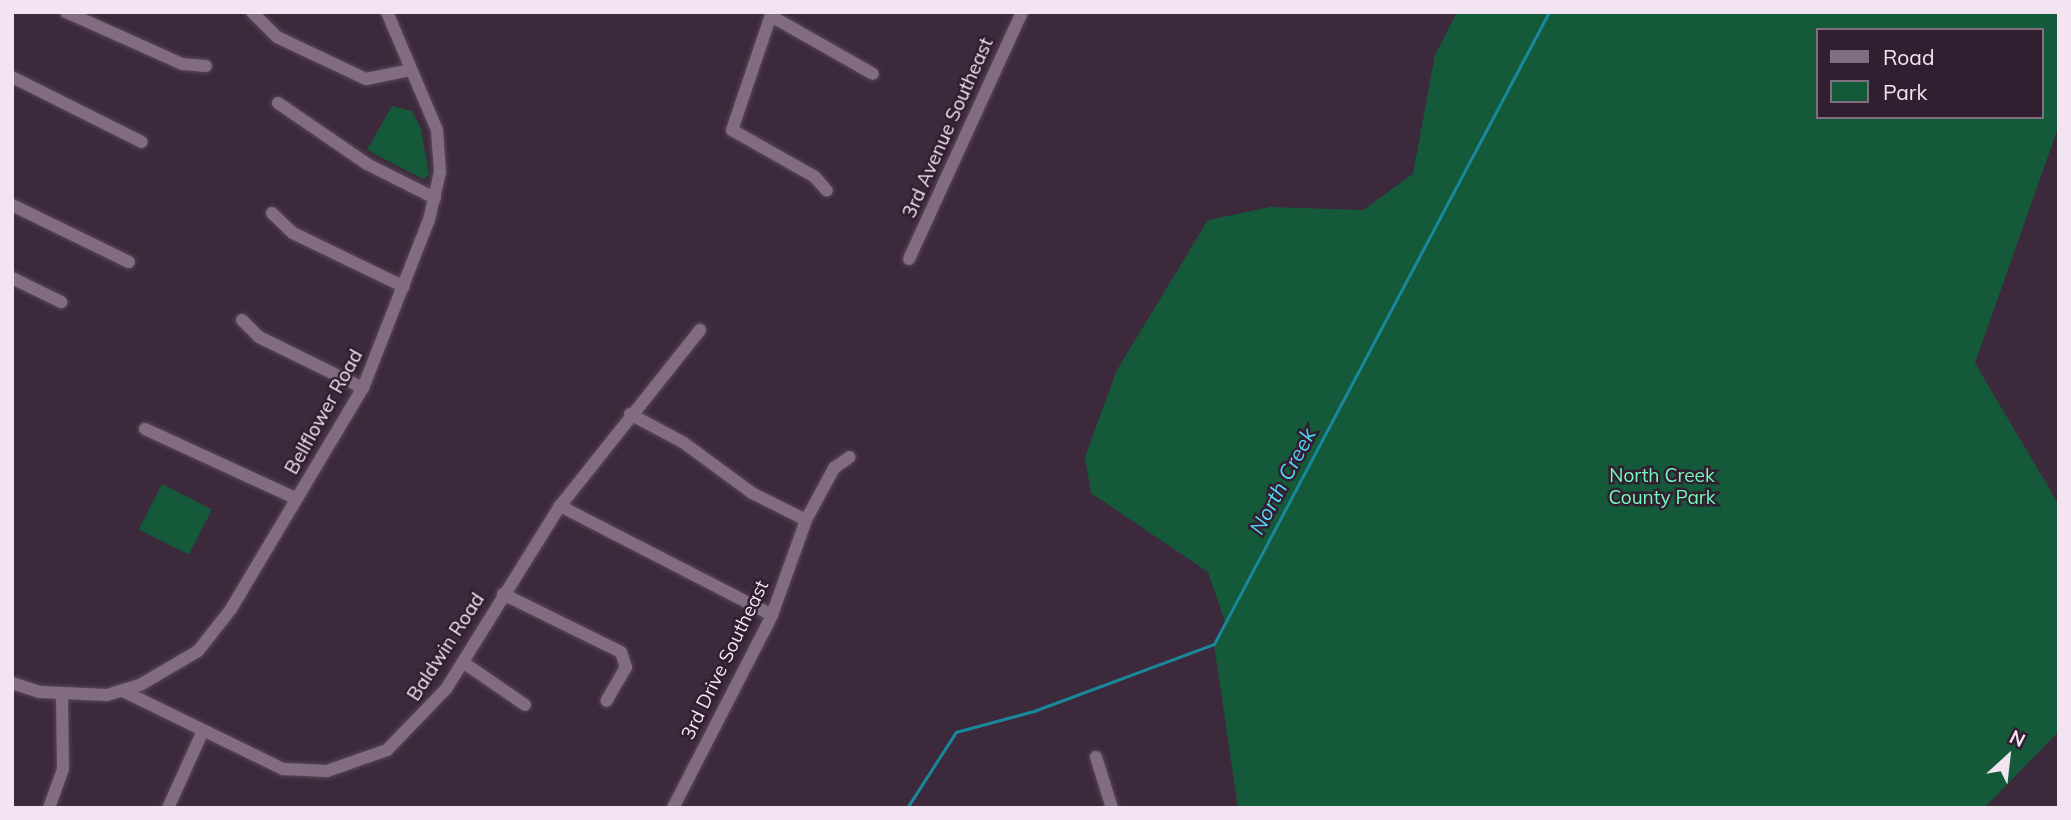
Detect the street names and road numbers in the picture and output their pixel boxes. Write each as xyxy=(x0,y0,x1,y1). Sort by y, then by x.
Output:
street label: 3rd Avenue Southeast xyxy=(898,34,998,222)
street label: Bellflower Road xyxy=(280,346,368,478)
street label: 3rd Drive Southeast xyxy=(676,577,774,743)
street label: Baldwin Road xyxy=(403,589,489,705)

